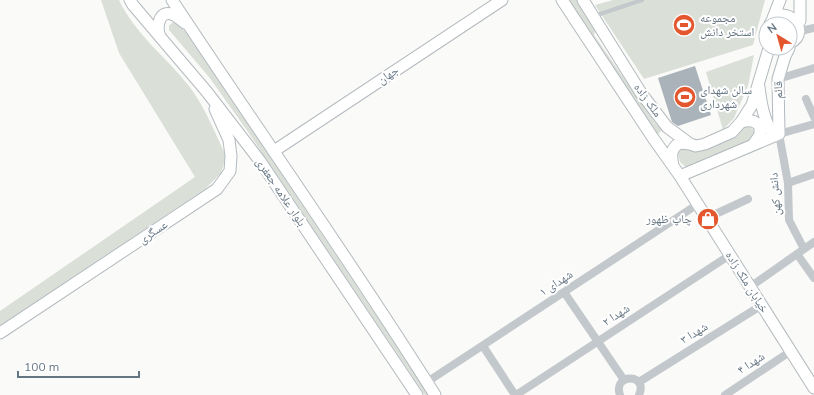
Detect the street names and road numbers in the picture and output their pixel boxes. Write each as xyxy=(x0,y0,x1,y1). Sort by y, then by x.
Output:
street label: جهان xyxy=(374,62,402,87)
street label: ملک زاده xyxy=(631,80,666,120)
street label: قائم xyxy=(770,81,786,99)
street label: بلوار علامه جعفری xyxy=(253,155,310,229)
street label: دانش کهن xyxy=(766,172,783,216)
street label: عسگری xyxy=(135,216,170,247)
street label: خیابان ملک زاده xyxy=(722,248,772,316)
street label: شهدای ۱ xyxy=(536,266,575,299)
street label: شهدا ۲ xyxy=(599,300,632,329)
street label: شهدا ۳ xyxy=(677,318,710,347)
street label: شهدا ۴ xyxy=(734,348,767,377)

